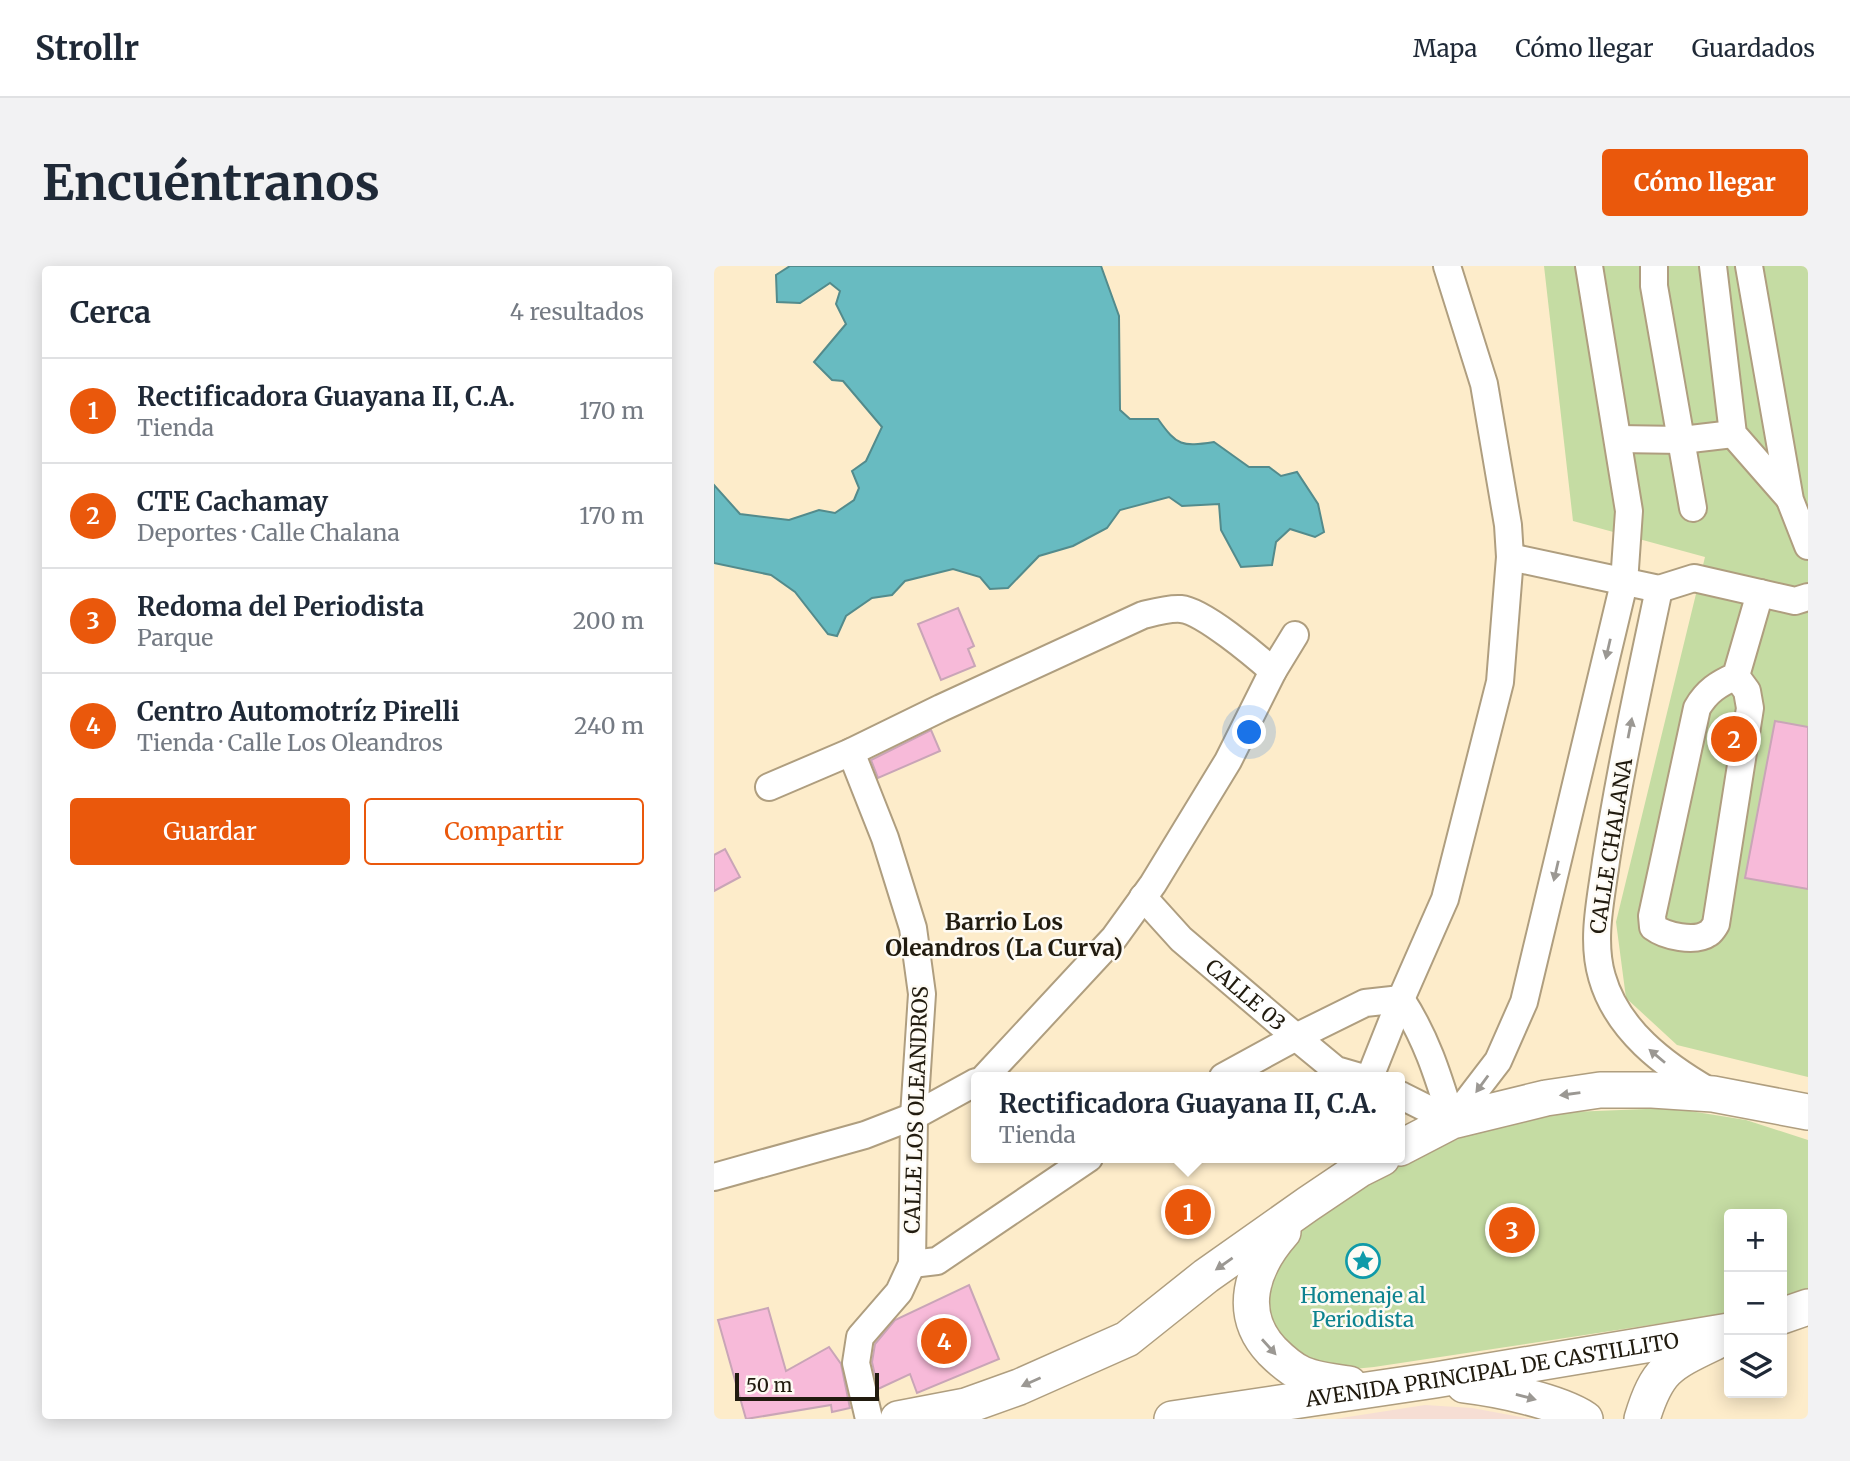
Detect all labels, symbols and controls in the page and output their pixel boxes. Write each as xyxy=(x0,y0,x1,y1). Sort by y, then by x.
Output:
text: Strollr xyxy=(35,28,139,69)
text: Mapa xyxy=(1413,33,1477,64)
text: Cómo llegar xyxy=(1515,33,1654,64)
text: Guardados xyxy=(1692,33,1815,64)
button: Cómo llegar xyxy=(1602,149,1808,216)
text: Encuéntranos xyxy=(42,152,380,213)
text: Cerca xyxy=(70,293,151,331)
text: 4 resultados xyxy=(510,297,644,326)
text: Rectificadora Guayana II, C.A. xyxy=(137,380,515,413)
text: 1 xyxy=(88,396,98,425)
text: 170 m xyxy=(579,396,644,425)
text: Tienda xyxy=(137,413,214,442)
text: CTE Cachamay xyxy=(137,485,328,518)
text: 2 xyxy=(86,501,100,530)
text: 170 m xyxy=(579,501,644,530)
text: Deportes · Calle Chalana xyxy=(137,518,400,547)
text: Redoma del Periodista xyxy=(137,590,424,623)
text: 3 xyxy=(86,606,100,635)
text: 200 m xyxy=(573,606,644,635)
text: Parque xyxy=(137,623,213,652)
one-way arrow xyxy=(1602,638,1613,660)
text: Centro Automotríz Pirelli xyxy=(137,695,460,728)
text: 4 xyxy=(86,711,100,740)
text: 240 m xyxy=(574,711,644,740)
pin: 2 xyxy=(1711,713,1757,765)
your location xyxy=(1232,715,1266,749)
one-way arrow xyxy=(1625,717,1636,739)
text: Tienda · Calle Los Oleandros xyxy=(137,728,443,757)
street label: CALLE CHALANA xyxy=(1584,756,1638,936)
button: Guardar xyxy=(70,798,350,865)
button: Compartir xyxy=(364,798,644,865)
one-way arrow xyxy=(1550,860,1561,882)
district label: Barrio Los Oleandros (La Curva) xyxy=(885,907,1123,962)
street label: CALLE 03 xyxy=(1200,953,1292,1036)
street label: CALLE LOS OLEANDROS xyxy=(898,986,934,1234)
one-way arrow xyxy=(1648,1048,1666,1064)
popup xyxy=(971,1072,1405,1163)
one-way arrow xyxy=(1475,1075,1489,1093)
text: Rectificadora Guayana II, C.A. xyxy=(999,1087,1377,1120)
one-way arrow xyxy=(1559,1089,1581,1100)
text: Tienda xyxy=(999,1120,1076,1149)
pin: 1 xyxy=(1165,1186,1211,1238)
pin: 3 xyxy=(1489,1204,1535,1256)
map controls xyxy=(1724,1209,1787,1398)
button: + xyxy=(1724,1209,1787,1272)
place icon: Homenaje al Periodista xyxy=(1344,1242,1382,1280)
one-way arrow xyxy=(1215,1257,1233,1271)
button: − xyxy=(1724,1272,1787,1335)
place label: Homenaje al Periodista xyxy=(1300,1282,1426,1333)
pin: 4 xyxy=(921,1315,967,1367)
street label: AVENIDA PRINCIPAL DE CASTILLITO xyxy=(1303,1326,1681,1413)
button: layers xyxy=(1724,1335,1787,1398)
one-way arrow xyxy=(1261,1338,1277,1356)
scale bar xyxy=(735,1370,878,1402)
text: 50 m xyxy=(746,1373,792,1397)
one-way arrow xyxy=(1021,1376,1041,1388)
one-way arrow xyxy=(1516,1393,1537,1403)

